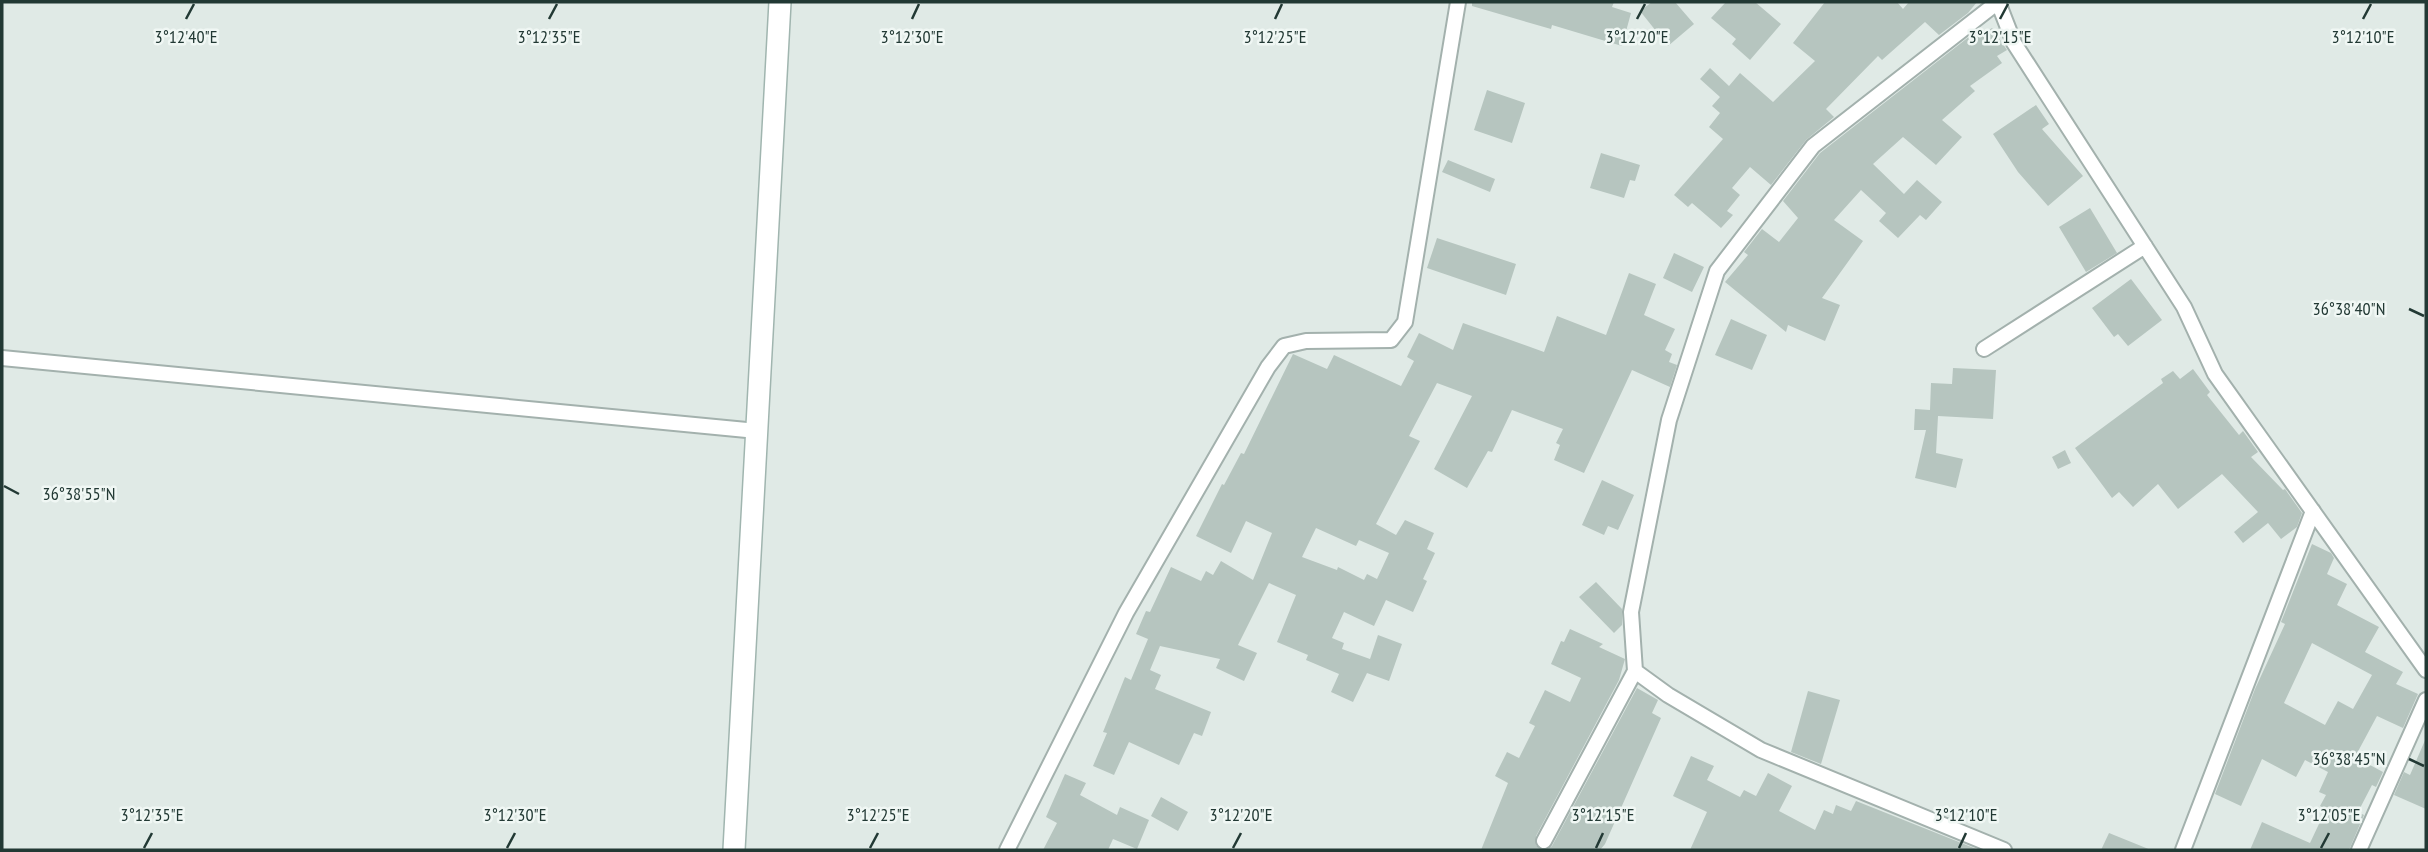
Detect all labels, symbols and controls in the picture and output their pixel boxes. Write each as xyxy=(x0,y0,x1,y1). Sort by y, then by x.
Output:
text: 3°12'40"E xyxy=(155,25,217,48)
text: 3°12'35"E xyxy=(518,25,580,48)
text: 3°12'30"E xyxy=(881,25,943,48)
text: 3°12'25"E xyxy=(1244,25,1306,48)
text: 3°12'20"E xyxy=(1606,25,1668,48)
text: 3°12'15"E xyxy=(1969,25,2031,48)
text: 3°12'10"E xyxy=(2332,25,2394,48)
text: 36°38'40"N xyxy=(2313,297,2385,320)
text: 36°38'55"N xyxy=(43,482,115,505)
text: 36°38'45"N xyxy=(2313,747,2385,770)
text: 3°12'35"E xyxy=(121,803,183,826)
text: 3°12'30"E xyxy=(484,803,546,826)
text: 3°12'25"E xyxy=(847,803,909,826)
text: 3°12'20"E xyxy=(1210,803,1272,826)
text: 3°12'15"E xyxy=(1572,803,1634,826)
text: 3°12'10"E xyxy=(1935,803,1997,826)
text: 3°12'05"E xyxy=(2298,803,2360,826)

